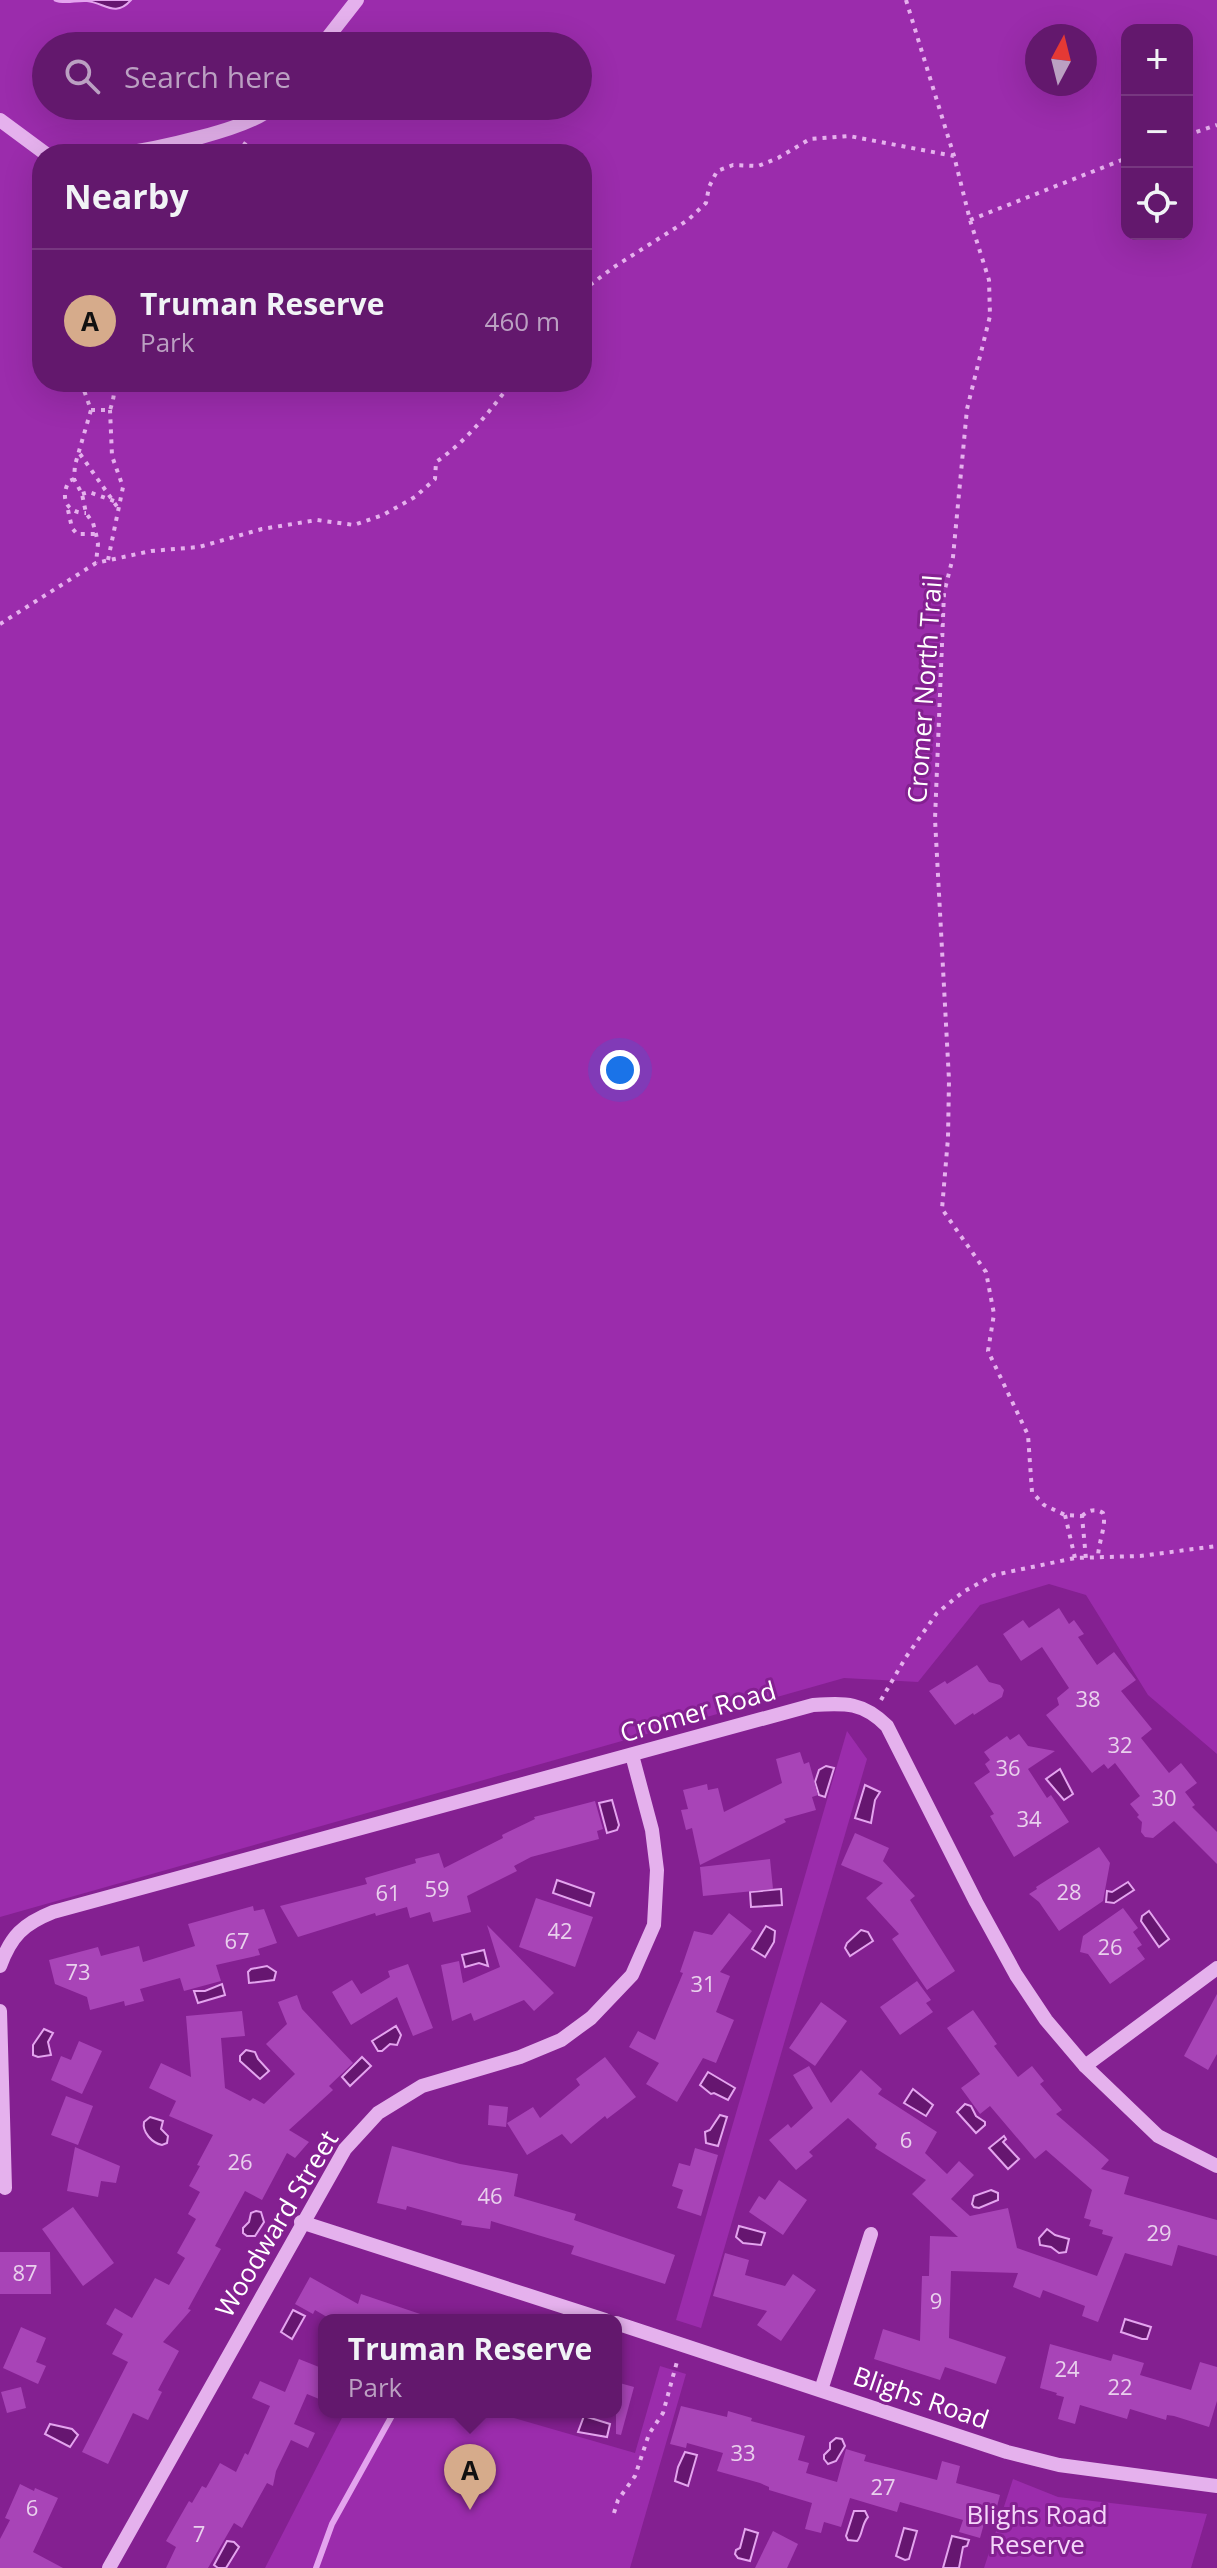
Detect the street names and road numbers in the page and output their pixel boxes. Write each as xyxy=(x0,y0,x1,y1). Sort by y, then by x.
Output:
street label: Cromer North Trail xyxy=(898,573,950,804)
street label: Cromer Road xyxy=(616,1672,780,1750)
street label: Woodward Street xyxy=(206,2123,346,2323)
street label: Blighs Road xyxy=(849,2357,994,2437)

